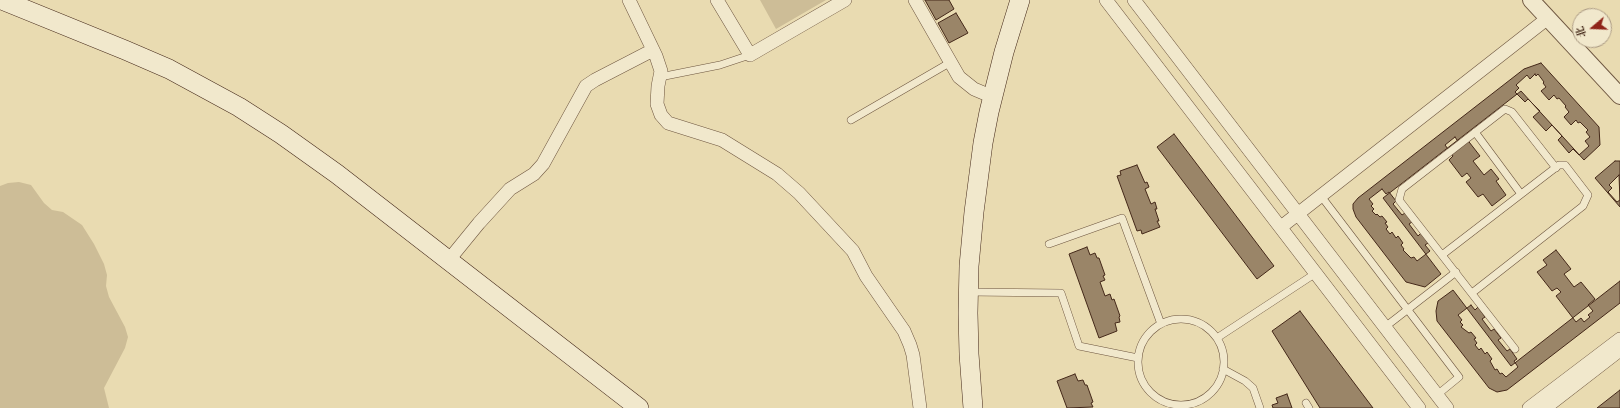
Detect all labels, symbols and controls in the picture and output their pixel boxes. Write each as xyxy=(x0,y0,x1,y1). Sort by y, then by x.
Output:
north arrow xyxy=(1572,8,1612,48)
text: 北 xyxy=(1573,24,1590,39)

